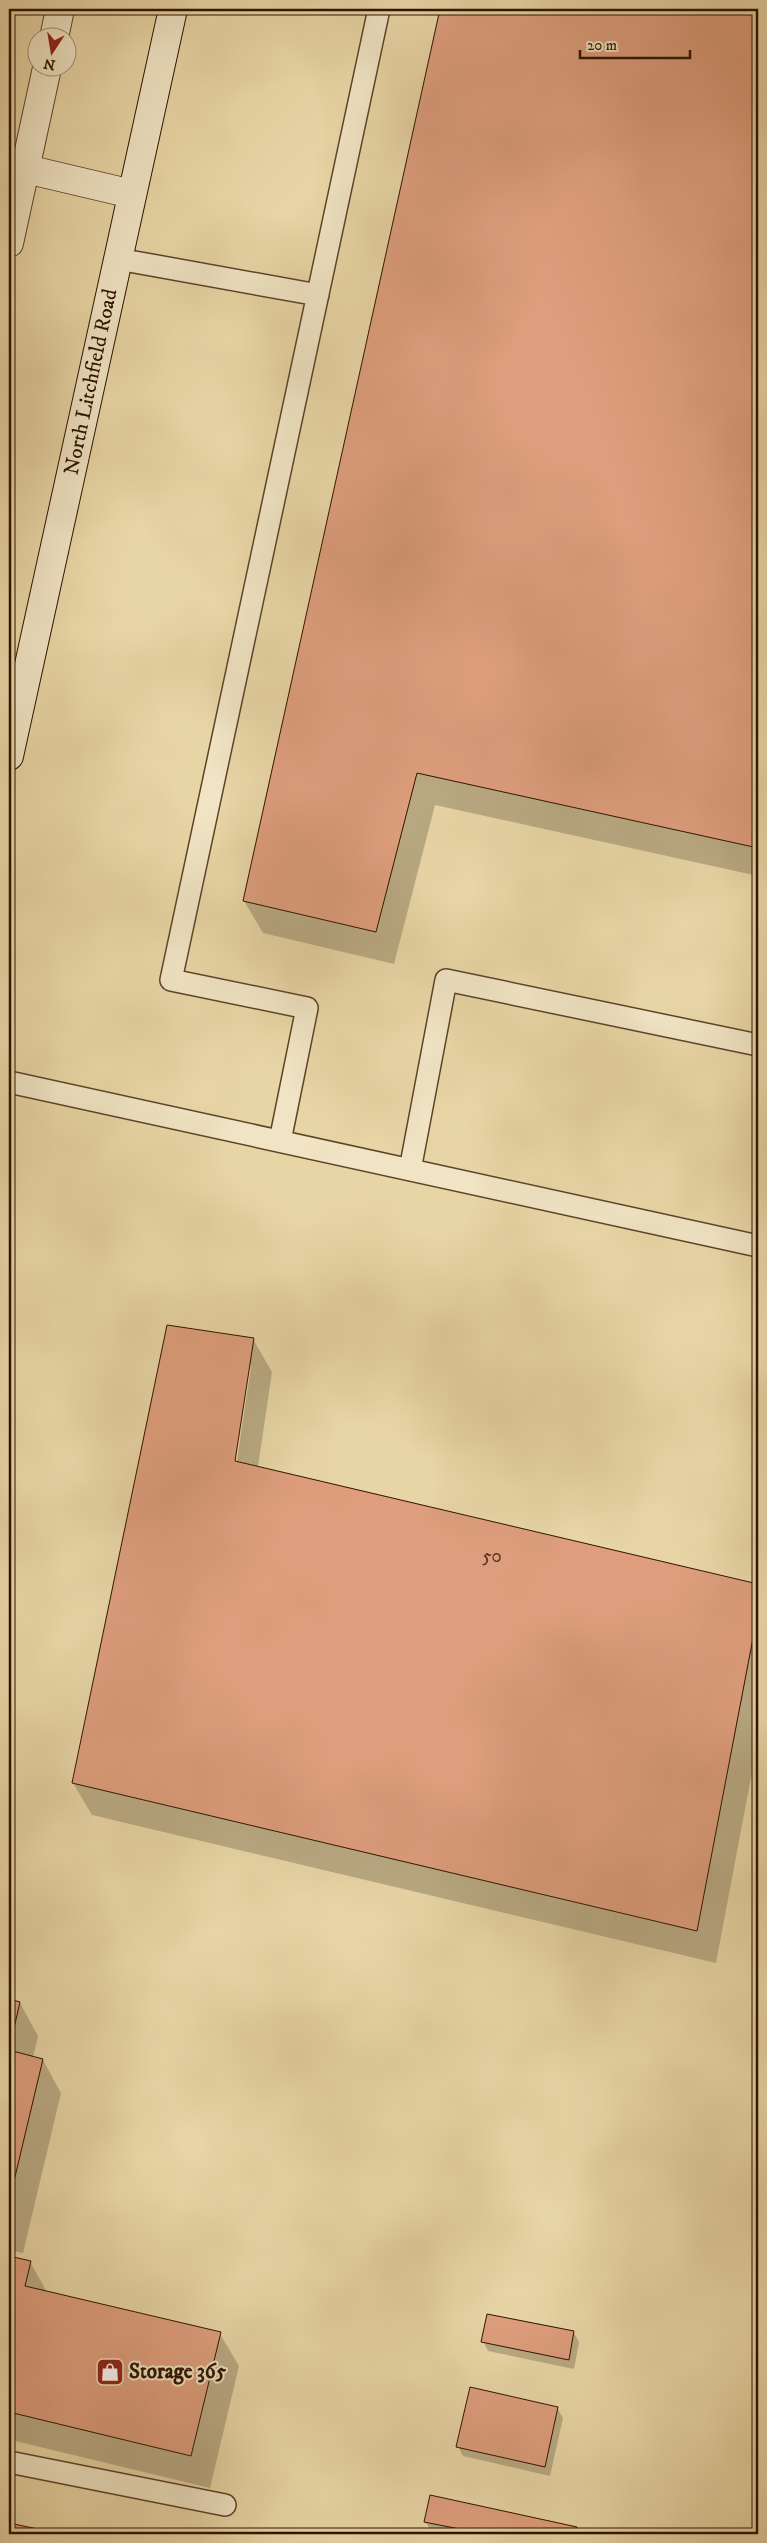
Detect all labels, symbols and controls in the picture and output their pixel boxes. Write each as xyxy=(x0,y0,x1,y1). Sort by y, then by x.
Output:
north arrow xyxy=(28,28,78,78)
scale bar xyxy=(580,28,690,60)
text: 20 m xyxy=(587,36,617,55)
text: N xyxy=(42,54,57,74)
street label: North Litchfield Road xyxy=(59,286,124,477)
house number: 50 xyxy=(482,1545,502,1568)
shop icon: Storage 365 xyxy=(95,2357,125,2387)
place label: Storage 365 xyxy=(129,2359,227,2385)

